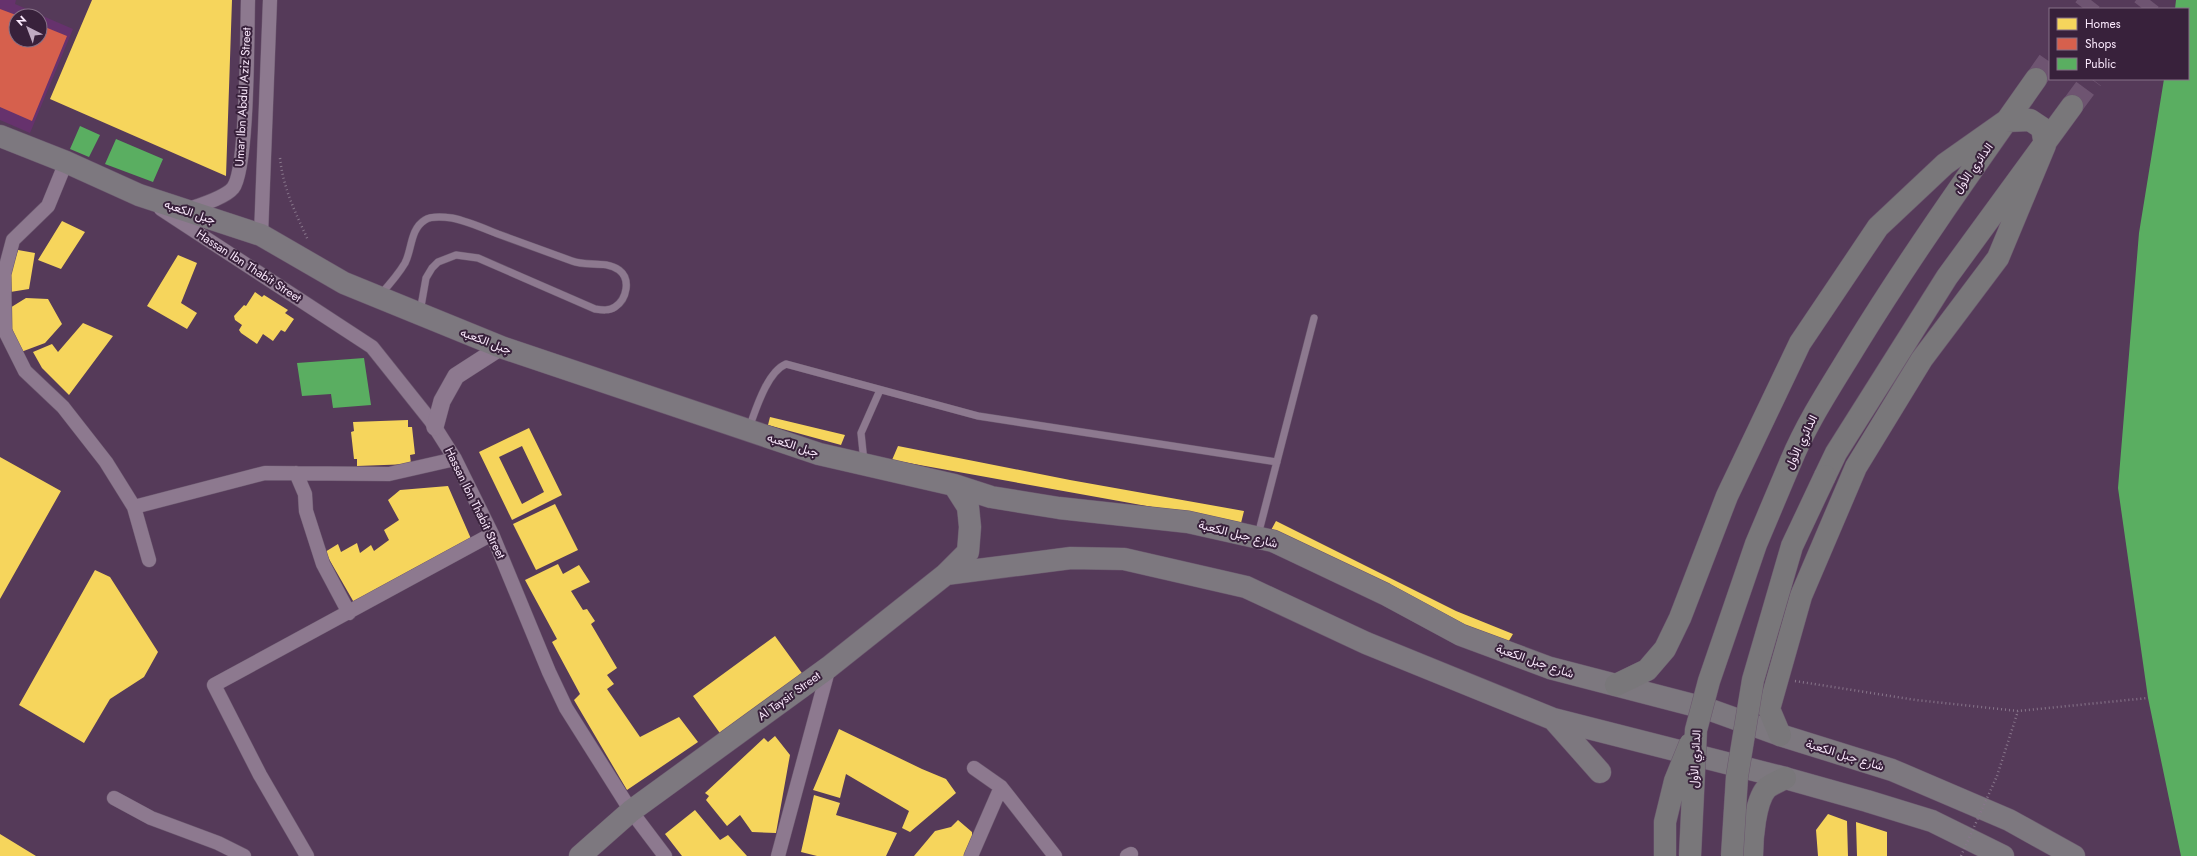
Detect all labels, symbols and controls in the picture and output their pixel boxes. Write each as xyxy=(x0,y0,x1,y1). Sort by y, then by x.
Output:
north arrow xyxy=(8,8,48,48)
legend xyxy=(2049,8,2189,80)
text: N xyxy=(13,12,30,29)
text: Homes xyxy=(2085,15,2121,33)
street label: Umar Ibn Abdul Aziz Street xyxy=(230,27,256,167)
text: Shops xyxy=(2085,35,2116,53)
text: Public xyxy=(2085,55,2116,73)
street label: الدائري الأول xyxy=(1949,139,1998,198)
street label: جبل الكعبه xyxy=(162,195,218,229)
street label: Hassan Ibn Thabit Street xyxy=(193,225,305,307)
street label: جبل الكعبه xyxy=(458,323,514,359)
street label: الدائري الأول xyxy=(1780,412,1823,473)
street label: جبل الكعبه xyxy=(765,428,821,462)
street label: Hassan Ibn Thabit Street xyxy=(440,444,510,562)
street label: شارع جبل الكعبة xyxy=(1196,515,1280,553)
street label: شارع جبل الكعبة xyxy=(1494,639,1576,683)
street label: Al Taysir Street xyxy=(754,667,824,725)
street label: الدائري الأول xyxy=(1684,729,1707,789)
street label: شارع جبل الكعبة xyxy=(1804,735,1886,775)

